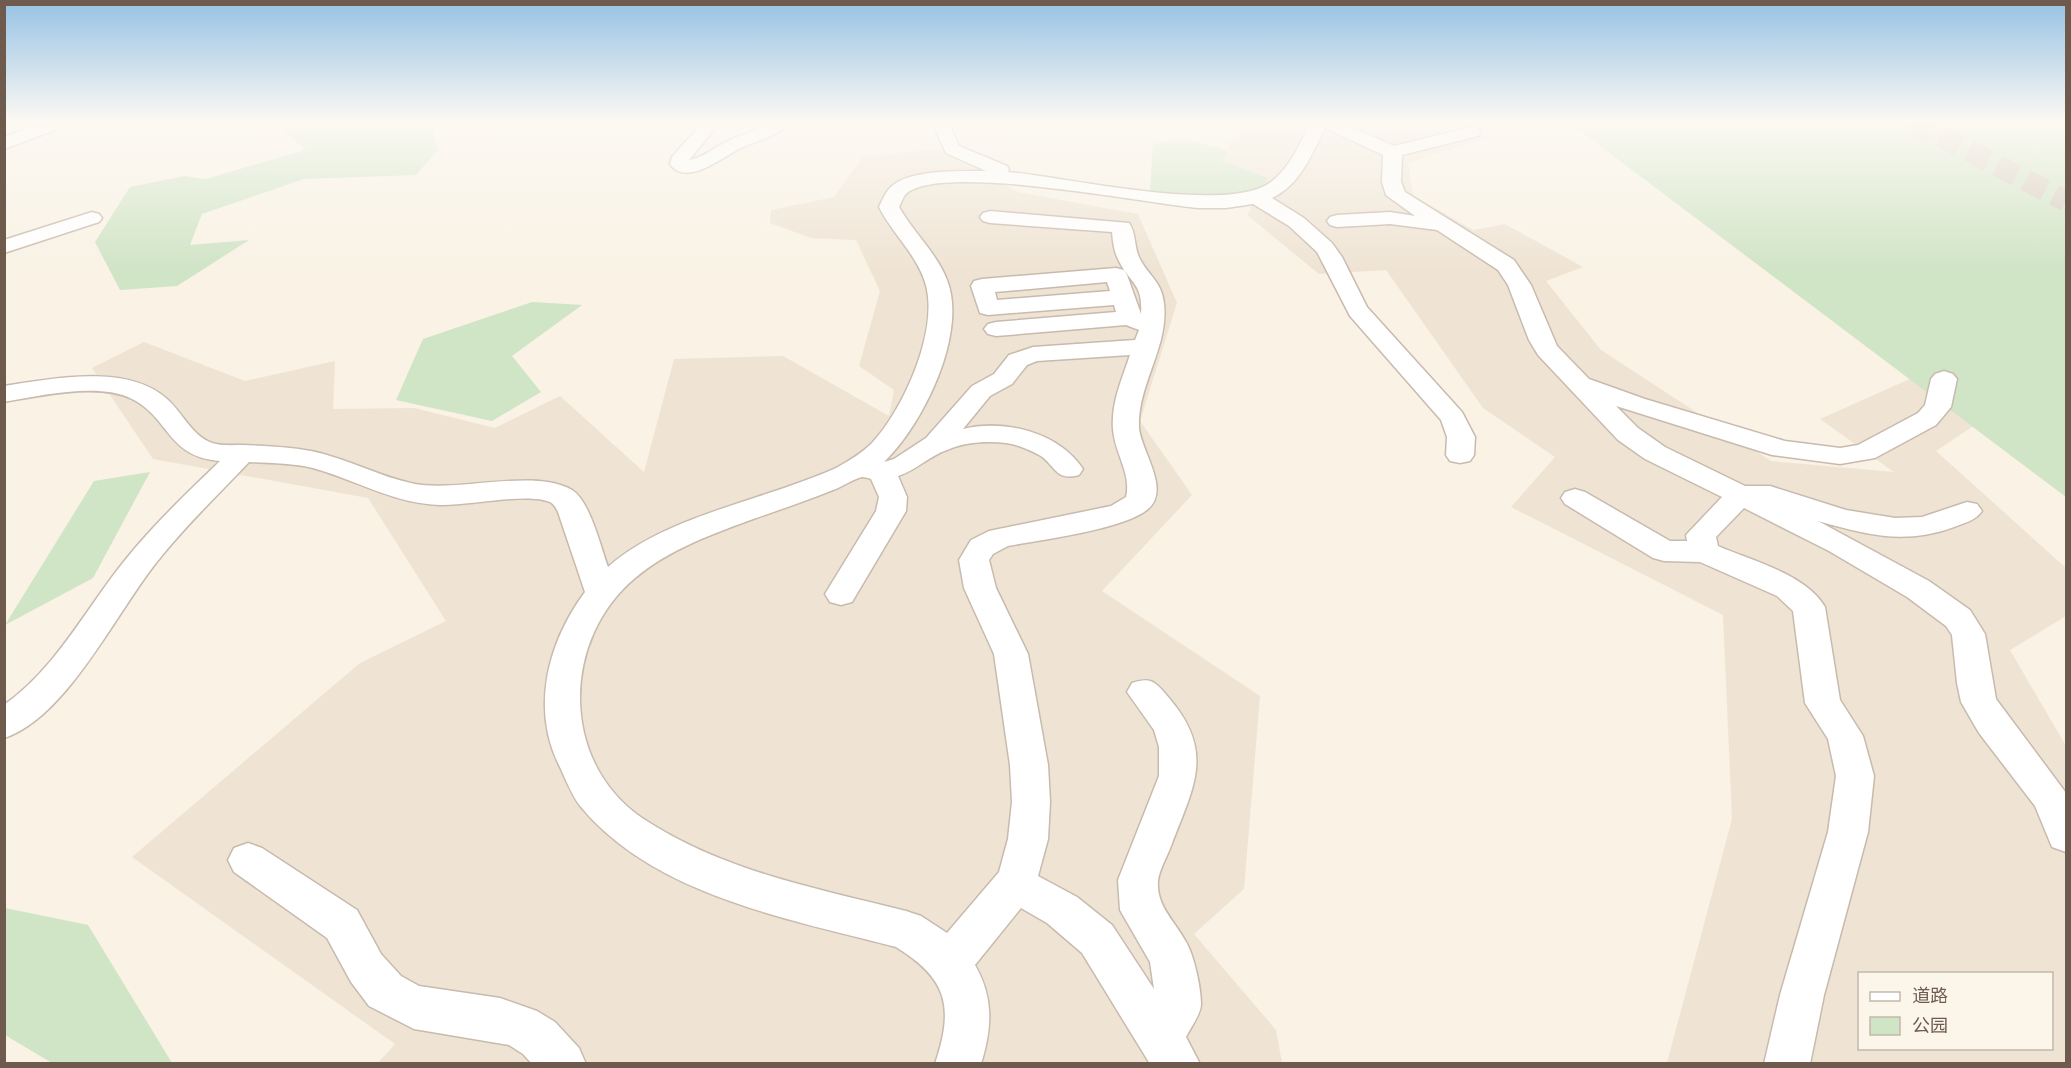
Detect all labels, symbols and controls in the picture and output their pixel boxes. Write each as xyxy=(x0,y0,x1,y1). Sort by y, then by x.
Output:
legend xyxy=(1858,972,2053,1050)
text: 道路 xyxy=(1912,984,1948,1006)
text: 公园 xyxy=(1912,1014,1948,1036)

